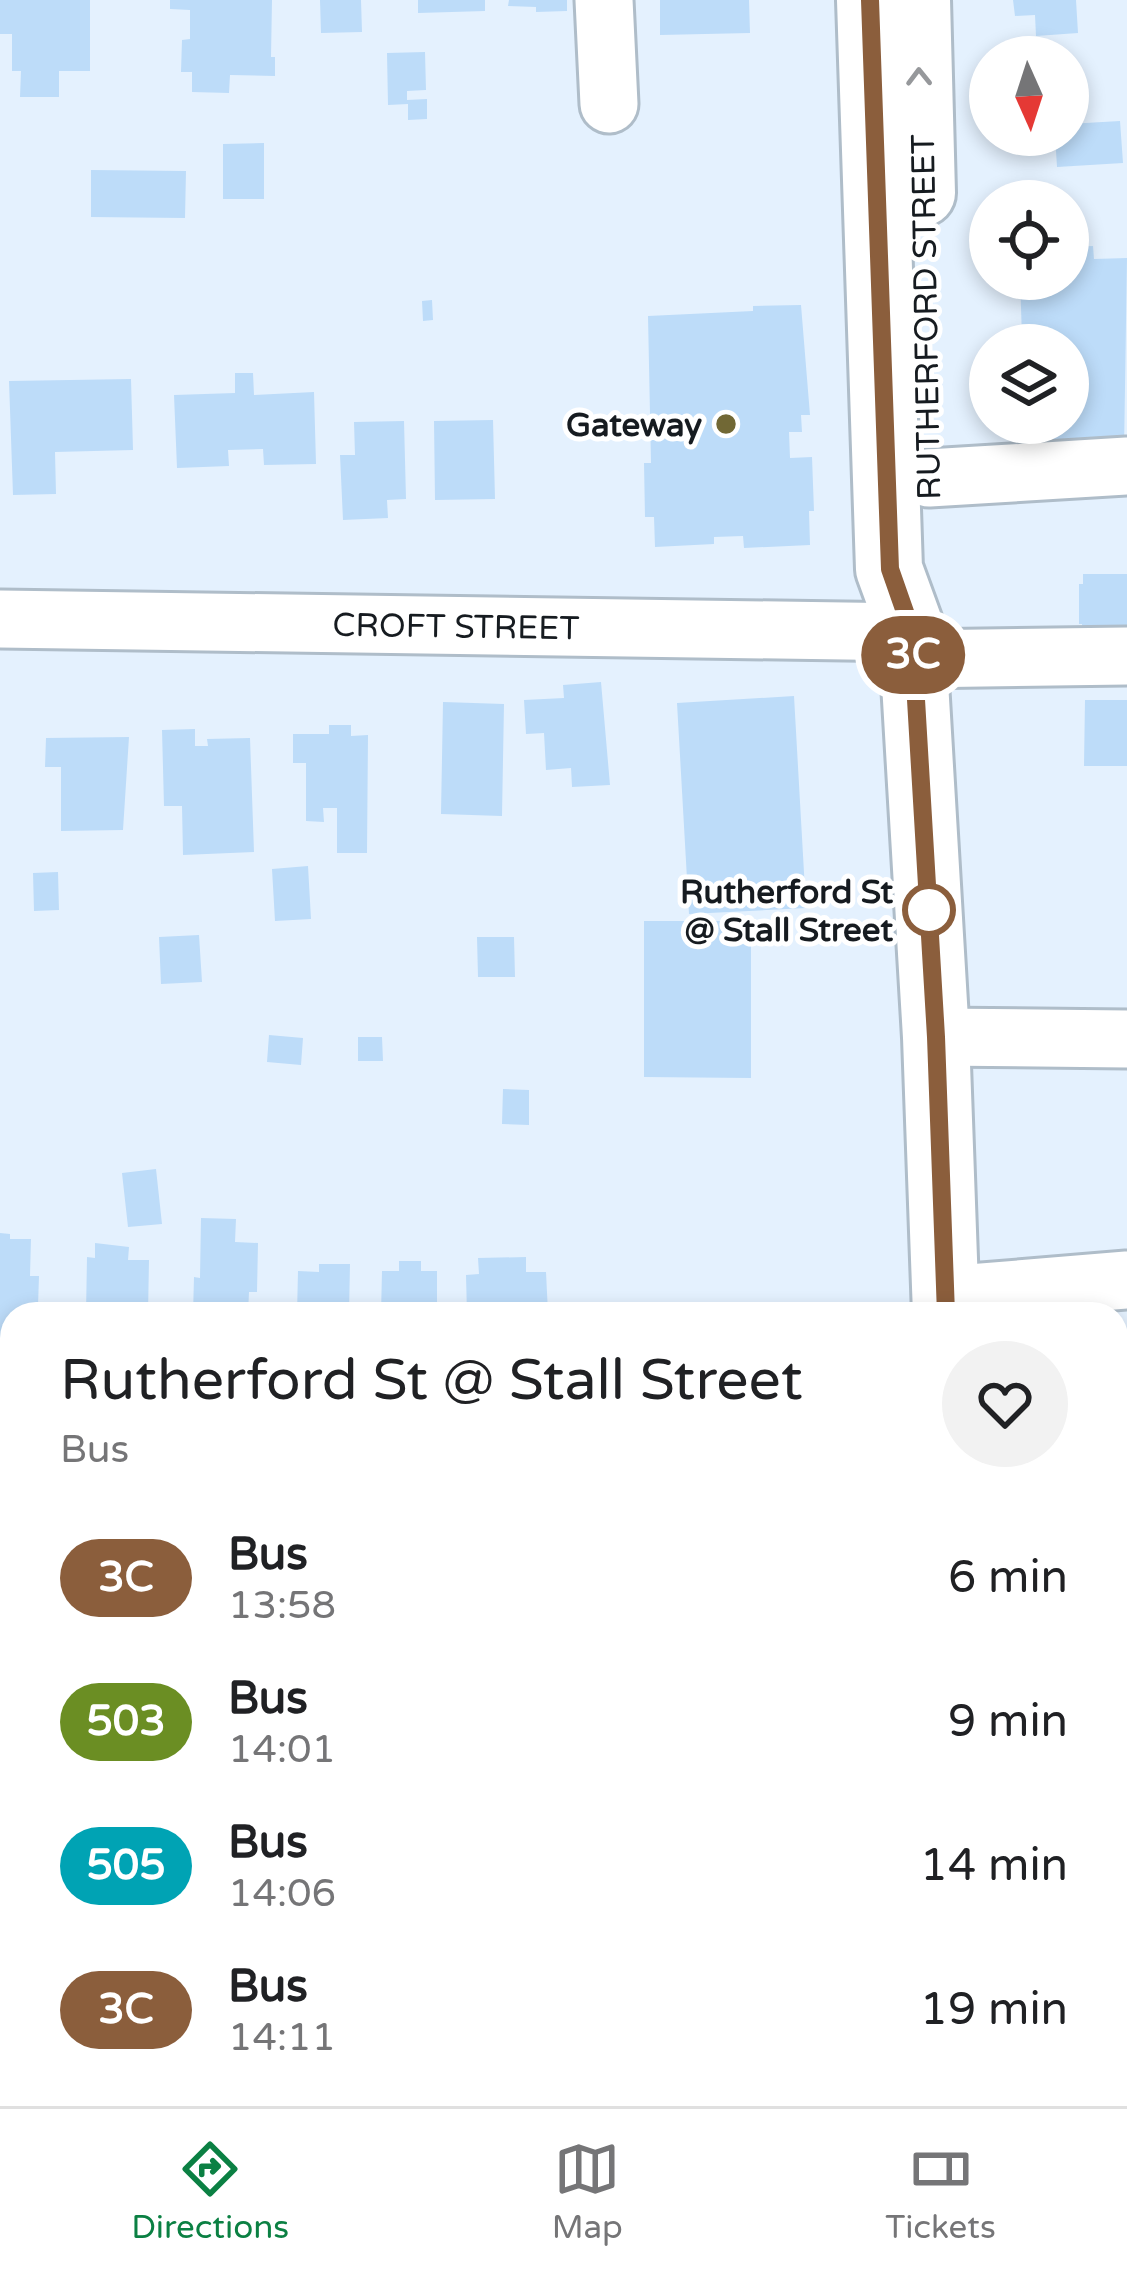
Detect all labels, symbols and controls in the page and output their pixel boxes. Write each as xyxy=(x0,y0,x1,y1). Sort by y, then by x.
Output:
north arrow xyxy=(969,36,1089,156)
map controls xyxy=(969,36,1089,444)
one-way arrow xyxy=(906,67,932,86)
street label: RUTHERFORD STREET xyxy=(904,134,949,500)
button: locate xyxy=(969,180,1089,300)
button: layers xyxy=(969,324,1089,444)
place label: Gateway xyxy=(566,406,702,445)
marker: Gateway xyxy=(713,411,739,437)
street label: CROFT STREET xyxy=(332,606,580,648)
line badge: 3C xyxy=(859,616,967,694)
text: 3C xyxy=(885,629,941,680)
place label: Rutherford St @ Stall Street xyxy=(680,873,893,950)
marker: Rutherford St @ Stall Street xyxy=(904,885,954,935)
button: heart xyxy=(942,1341,1068,1467)
text: Rutherford St @ Stall Street xyxy=(60,1347,803,1415)
text: Bus xyxy=(60,1426,129,1473)
text: Bus xyxy=(228,1528,308,1582)
text: 6 min xyxy=(948,1551,1068,1605)
text: 3C xyxy=(98,1552,154,1603)
text: 13:58 xyxy=(228,1582,336,1629)
text: Bus xyxy=(228,1672,308,1726)
text: 9 min xyxy=(948,1695,1068,1749)
text: 503 xyxy=(86,1696,166,1747)
text: 14:01 xyxy=(228,1726,336,1773)
text: Bus xyxy=(228,1816,308,1870)
text: 14 min xyxy=(920,1839,1068,1893)
text: 505 xyxy=(86,1840,166,1891)
text: 14:06 xyxy=(228,1870,336,1917)
text: Bus xyxy=(228,1960,308,2014)
text: 19 min xyxy=(920,1983,1068,2037)
text: 3C xyxy=(98,1984,154,2035)
text: 14:11 xyxy=(228,2014,336,2061)
tab: Directions xyxy=(131,2136,289,2247)
tab: Map xyxy=(552,2136,623,2247)
tab: Tickets xyxy=(885,2136,996,2247)

